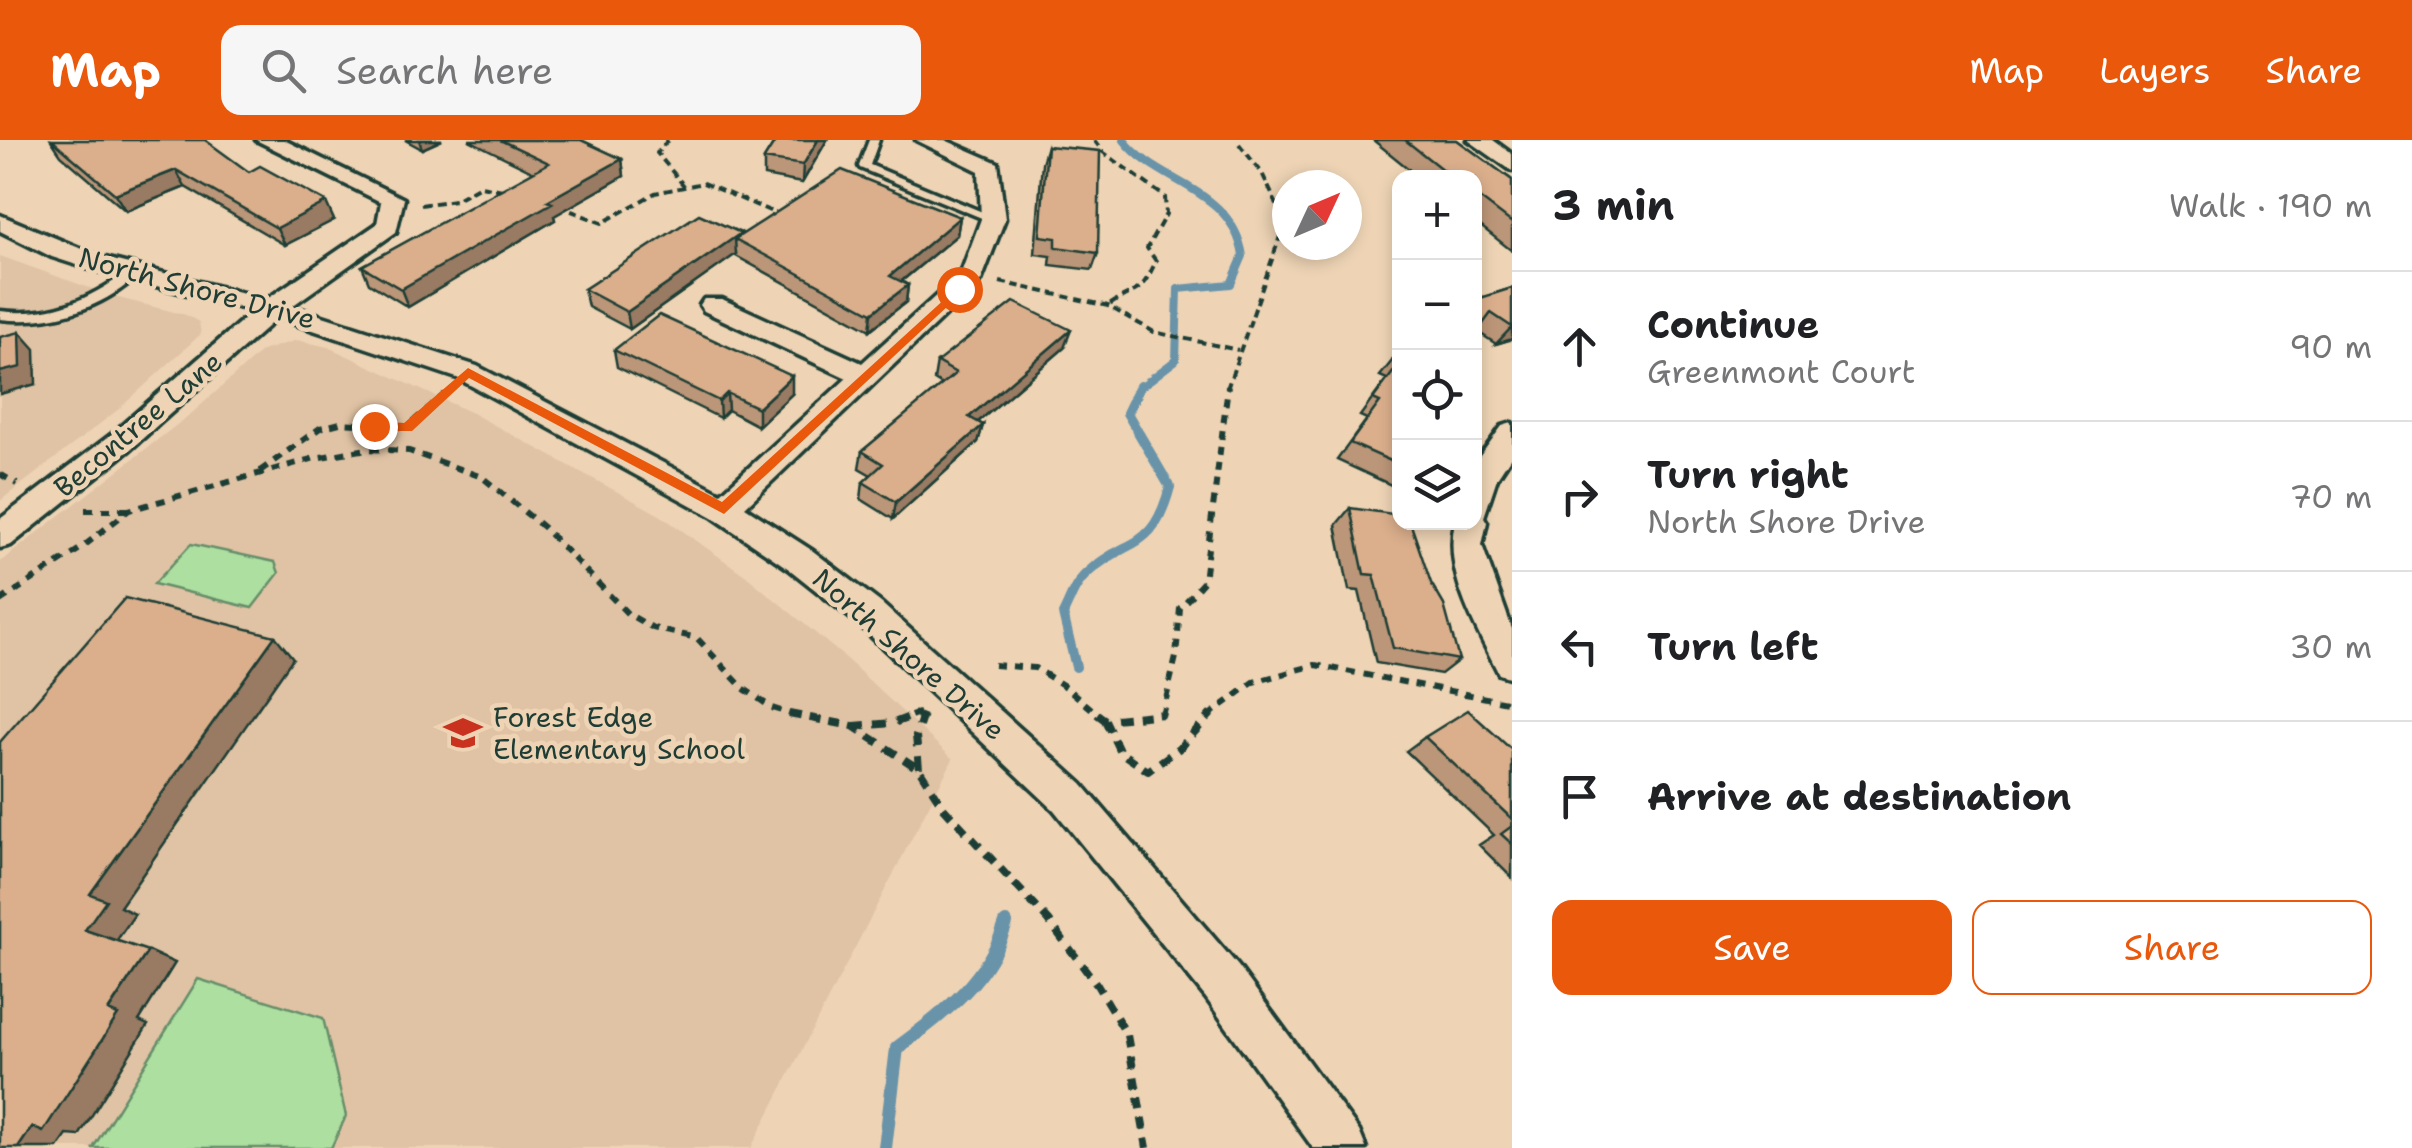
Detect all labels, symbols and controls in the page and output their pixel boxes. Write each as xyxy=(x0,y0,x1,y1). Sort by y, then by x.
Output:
search box xyxy=(221,25,921,115)
text: Map xyxy=(50,38,161,102)
icon: search xyxy=(256,43,311,98)
text: Search here xyxy=(336,45,553,96)
text: Map xyxy=(1969,47,2044,94)
text: Layers xyxy=(2099,47,2211,94)
text: Share xyxy=(2266,47,2362,94)
north arrow xyxy=(1272,170,1362,260)
map controls xyxy=(1392,170,1482,530)
button: + xyxy=(1392,170,1482,260)
text: 3 min xyxy=(1552,177,1674,233)
text: Walk · 190 m xyxy=(2169,184,2372,227)
street label: North Shore Drive xyxy=(74,238,320,338)
button: − xyxy=(1392,260,1482,350)
route start xyxy=(937,267,983,313)
text: Continue xyxy=(1647,299,1819,350)
icon: ahead xyxy=(1552,319,1607,374)
text: 90 m xyxy=(2289,325,2372,368)
street label: Becontree Lane xyxy=(46,342,230,506)
button: locate xyxy=(1392,350,1482,440)
text: Greenmont Court xyxy=(1647,350,1915,393)
route end xyxy=(352,404,398,450)
button: layers xyxy=(1392,440,1482,530)
text: Turn right xyxy=(1647,449,1849,500)
icon: right xyxy=(1552,469,1607,524)
text: 70 m xyxy=(2289,475,2372,518)
text: North Shore Drive xyxy=(1647,500,1926,543)
street label: North Shore Drive xyxy=(805,560,1013,748)
icon: left xyxy=(1552,619,1607,674)
text: Turn left xyxy=(1647,621,1819,672)
text: 30 m xyxy=(2289,625,2372,668)
place label: Forest Edge Elementary School xyxy=(493,698,746,768)
school or university icon: Forest Edge Elementary School xyxy=(442,712,484,754)
icon: arrive xyxy=(1552,769,1607,824)
text: Arrive at destination xyxy=(1647,771,2071,822)
button: Save xyxy=(1552,900,1952,995)
button: Share xyxy=(1972,900,2372,995)

